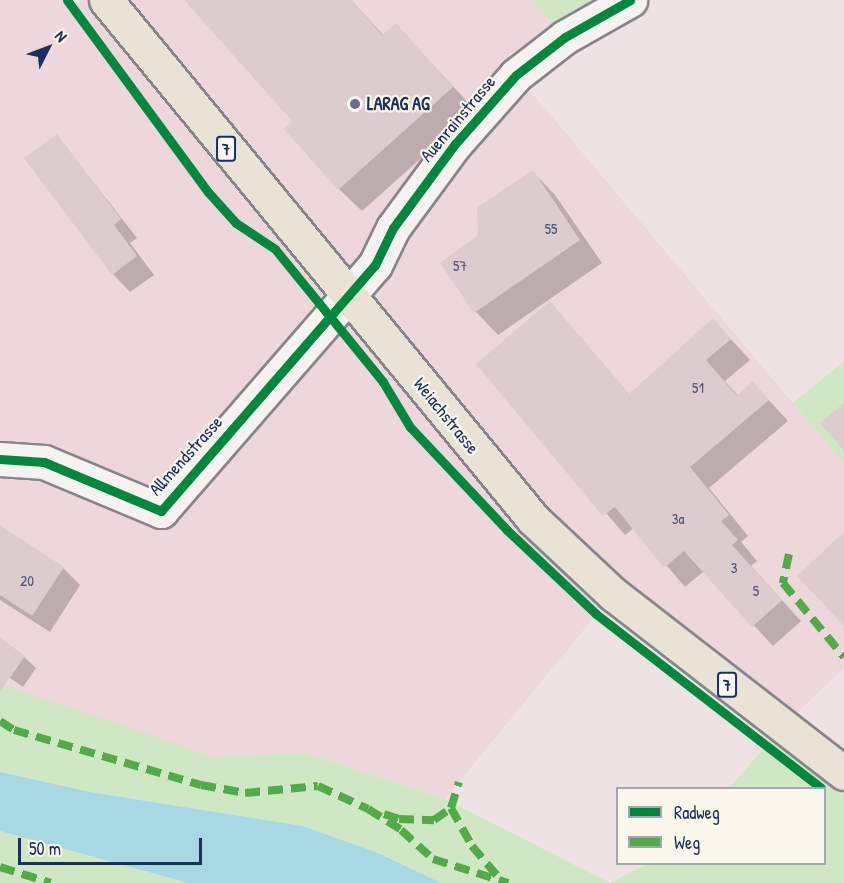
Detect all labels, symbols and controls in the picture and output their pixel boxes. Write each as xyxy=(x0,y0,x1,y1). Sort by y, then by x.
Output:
north arrow xyxy=(18,18,78,78)
text: N xyxy=(50,25,72,46)
street label: Auenrainstrasse xyxy=(416,72,500,166)
place label: LARAG AG xyxy=(367,93,430,115)
marker: LARAG AG xyxy=(348,97,362,111)
road number: 7 xyxy=(216,136,236,162)
house number: 55 xyxy=(545,220,557,238)
house number: 57 xyxy=(453,257,467,275)
street label: Weiachstrasse xyxy=(409,373,483,459)
house number: 51 xyxy=(692,379,704,397)
street label: Allmendstrasse xyxy=(145,412,227,500)
house number: 3a xyxy=(672,510,684,528)
house number: 3 xyxy=(731,559,737,577)
house number: 20 xyxy=(20,572,34,590)
house number: 5 xyxy=(753,582,759,600)
road number: 7 xyxy=(716,672,738,698)
legend xyxy=(616,787,826,865)
text: Radweg xyxy=(674,800,720,825)
scale bar xyxy=(21,826,206,864)
text: Weg xyxy=(674,830,700,855)
text: 50 m xyxy=(29,836,61,861)

